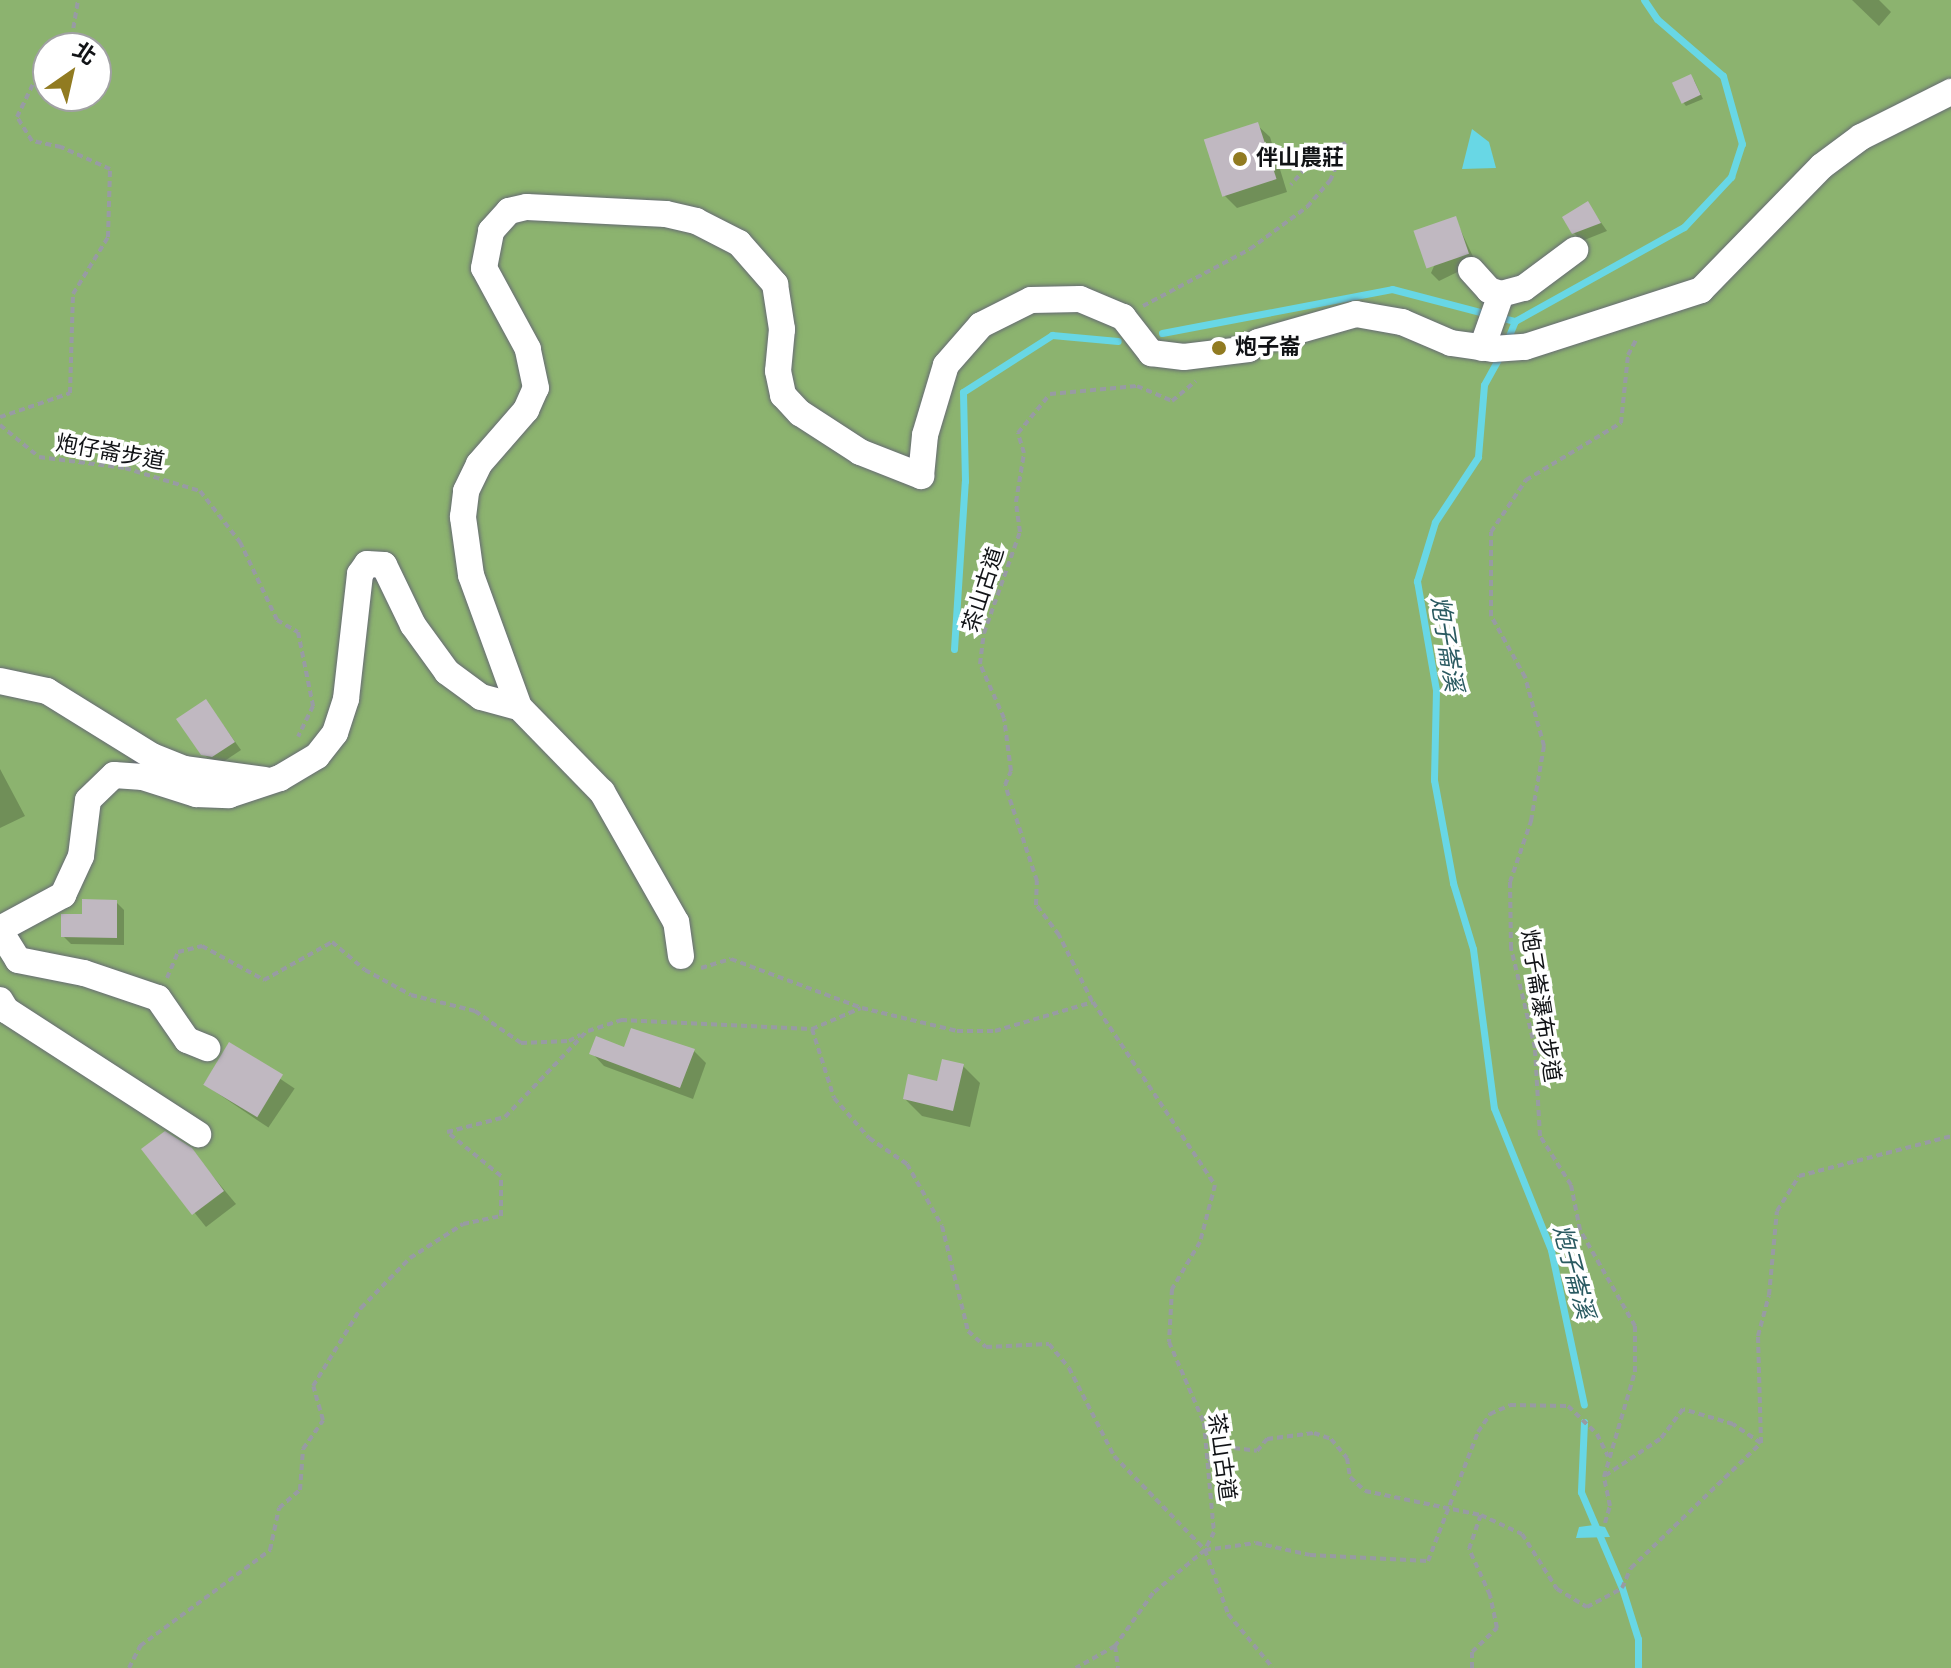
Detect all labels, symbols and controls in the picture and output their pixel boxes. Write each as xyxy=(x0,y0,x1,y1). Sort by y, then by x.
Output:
north arrow xyxy=(32,32,112,112)
text: 北 xyxy=(68,37,101,71)
place label: 伴山農莊 xyxy=(1256,146,1344,172)
marker: 伴山農莊 xyxy=(1231,150,1249,168)
place label: 炮子崙 xyxy=(1235,335,1301,361)
marker: 炮子崙 xyxy=(1210,339,1228,357)
street label: 炮仔崙步道 xyxy=(54,430,166,476)
street label: 茶山古道 xyxy=(958,544,1010,636)
water label: 炮子崙溪 xyxy=(1424,594,1468,694)
street label: 炮子崙瀑布步道 xyxy=(1515,928,1565,1084)
water label: 炮子崙溪 xyxy=(1547,1222,1599,1322)
street label: 茶山古道 xyxy=(1202,1412,1240,1502)

